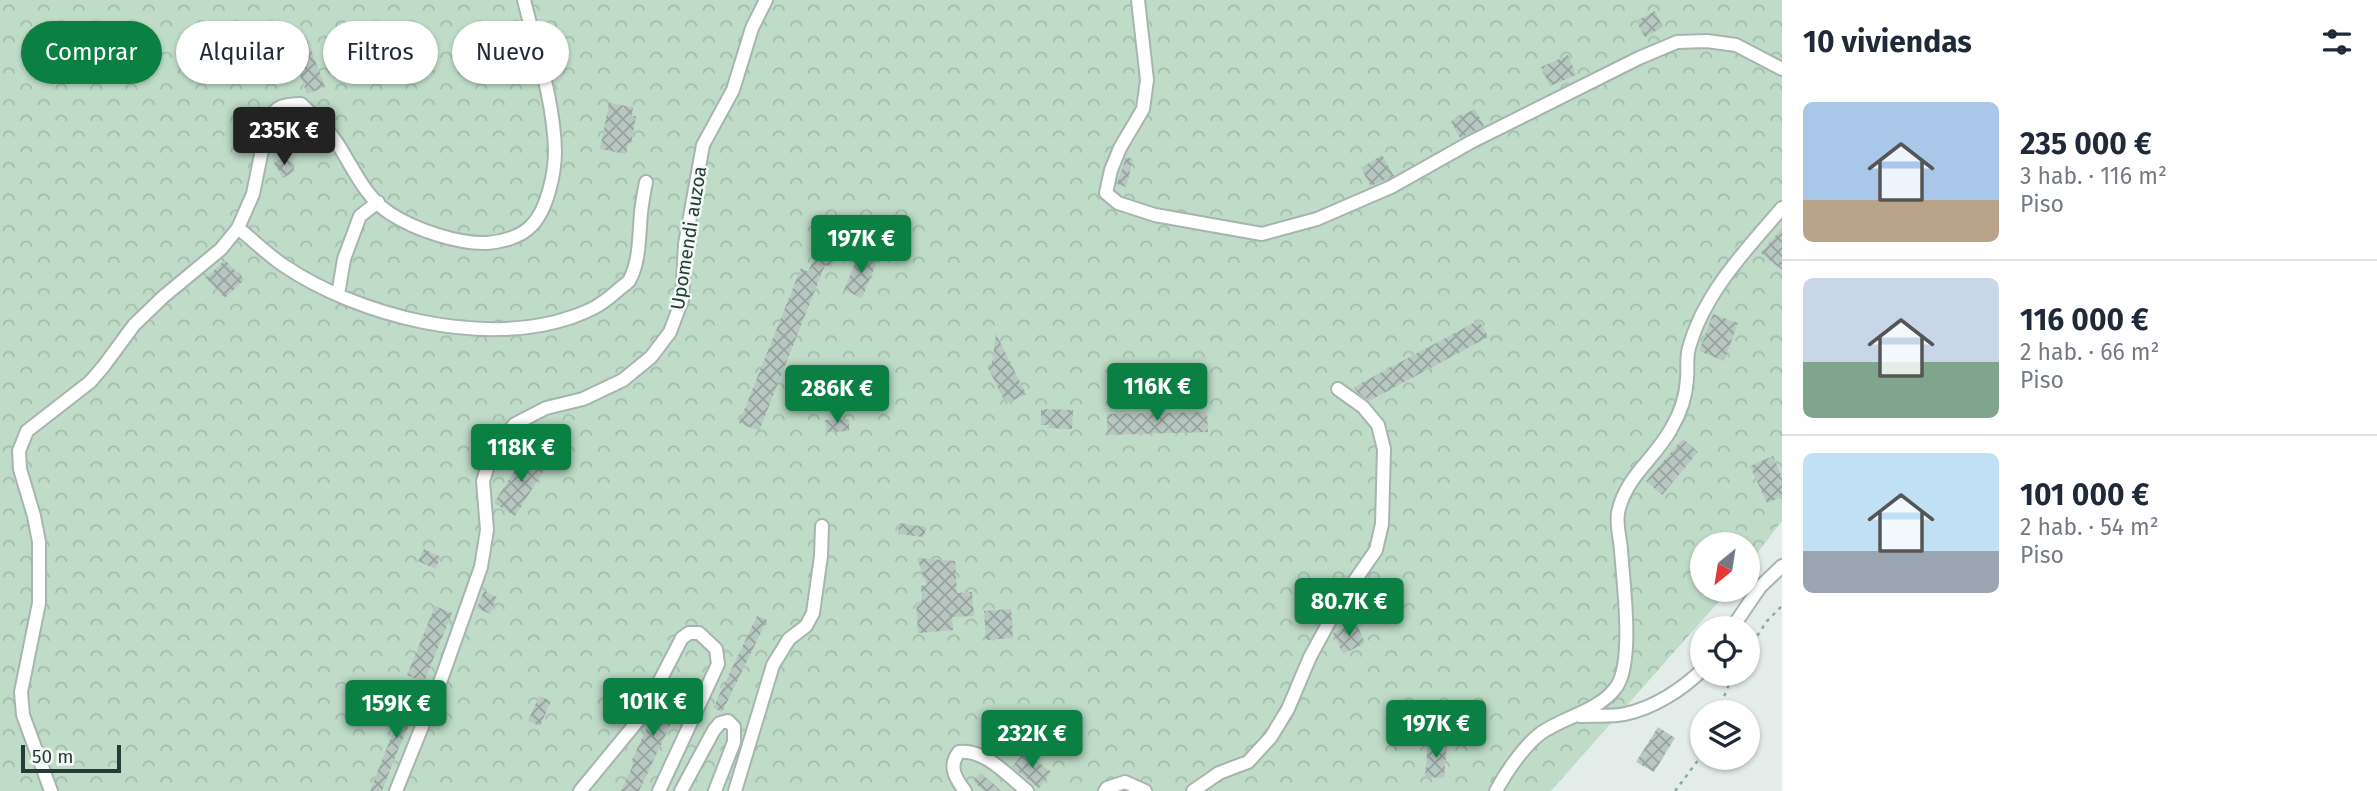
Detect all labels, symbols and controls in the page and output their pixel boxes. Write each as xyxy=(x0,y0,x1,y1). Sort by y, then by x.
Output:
chip: Comprar xyxy=(21,21,162,84)
chip: Alquilar xyxy=(176,21,309,84)
chip: Filtros xyxy=(323,21,438,84)
chip: Nuevo xyxy=(452,21,569,84)
icon: filters xyxy=(2318,23,2356,61)
text: 10 viviendas xyxy=(1803,24,1972,60)
pin: 235K € xyxy=(227,108,341,167)
text: 235K € xyxy=(249,116,319,144)
text: 235 000 € xyxy=(2020,126,2152,162)
icon: home xyxy=(1859,130,1943,214)
text: 3 hab. · 116 m² xyxy=(2020,162,2167,190)
street label: Upomendi auzoa xyxy=(666,165,711,312)
text: Piso xyxy=(2020,190,2064,218)
pin: 197K € xyxy=(804,216,918,275)
text: 197K € xyxy=(827,224,895,252)
text: 116 000 € xyxy=(2020,302,2149,338)
icon: home xyxy=(1859,306,1943,390)
text: 2 hab. · 66 m² xyxy=(2020,338,2160,366)
pin: 116K € xyxy=(1100,364,1214,423)
pin: 286K € xyxy=(780,366,894,425)
text: Piso xyxy=(2020,366,2064,394)
text: 116K € xyxy=(1123,372,1191,400)
text: 286K € xyxy=(801,374,873,402)
pin: 118K € xyxy=(464,424,578,484)
text: 118K € xyxy=(487,433,555,461)
text: 101 000 € xyxy=(2020,477,2149,513)
icon: home xyxy=(1859,481,1943,565)
text: 2 hab. · 54 m² xyxy=(2020,513,2159,541)
north arrow xyxy=(1690,532,1760,602)
map controls xyxy=(1690,532,1760,770)
text: Piso xyxy=(2020,541,2064,569)
pin: 80.7K € xyxy=(1284,578,1414,638)
text: 80.7K € xyxy=(1311,587,1387,615)
button: locate xyxy=(1690,616,1760,686)
pin: 101K € xyxy=(596,678,710,738)
pin: 159K € xyxy=(339,680,453,740)
text: 101K € xyxy=(619,687,687,715)
text: 159K € xyxy=(361,689,431,717)
pin: 197K € xyxy=(1379,700,1493,760)
button: layers xyxy=(1690,700,1760,770)
text: 197K € xyxy=(1402,709,1470,737)
pin: 232K € xyxy=(975,710,1089,770)
text: 232K € xyxy=(997,719,1067,747)
scale bar xyxy=(21,742,121,774)
text: 50 m xyxy=(32,745,73,768)

